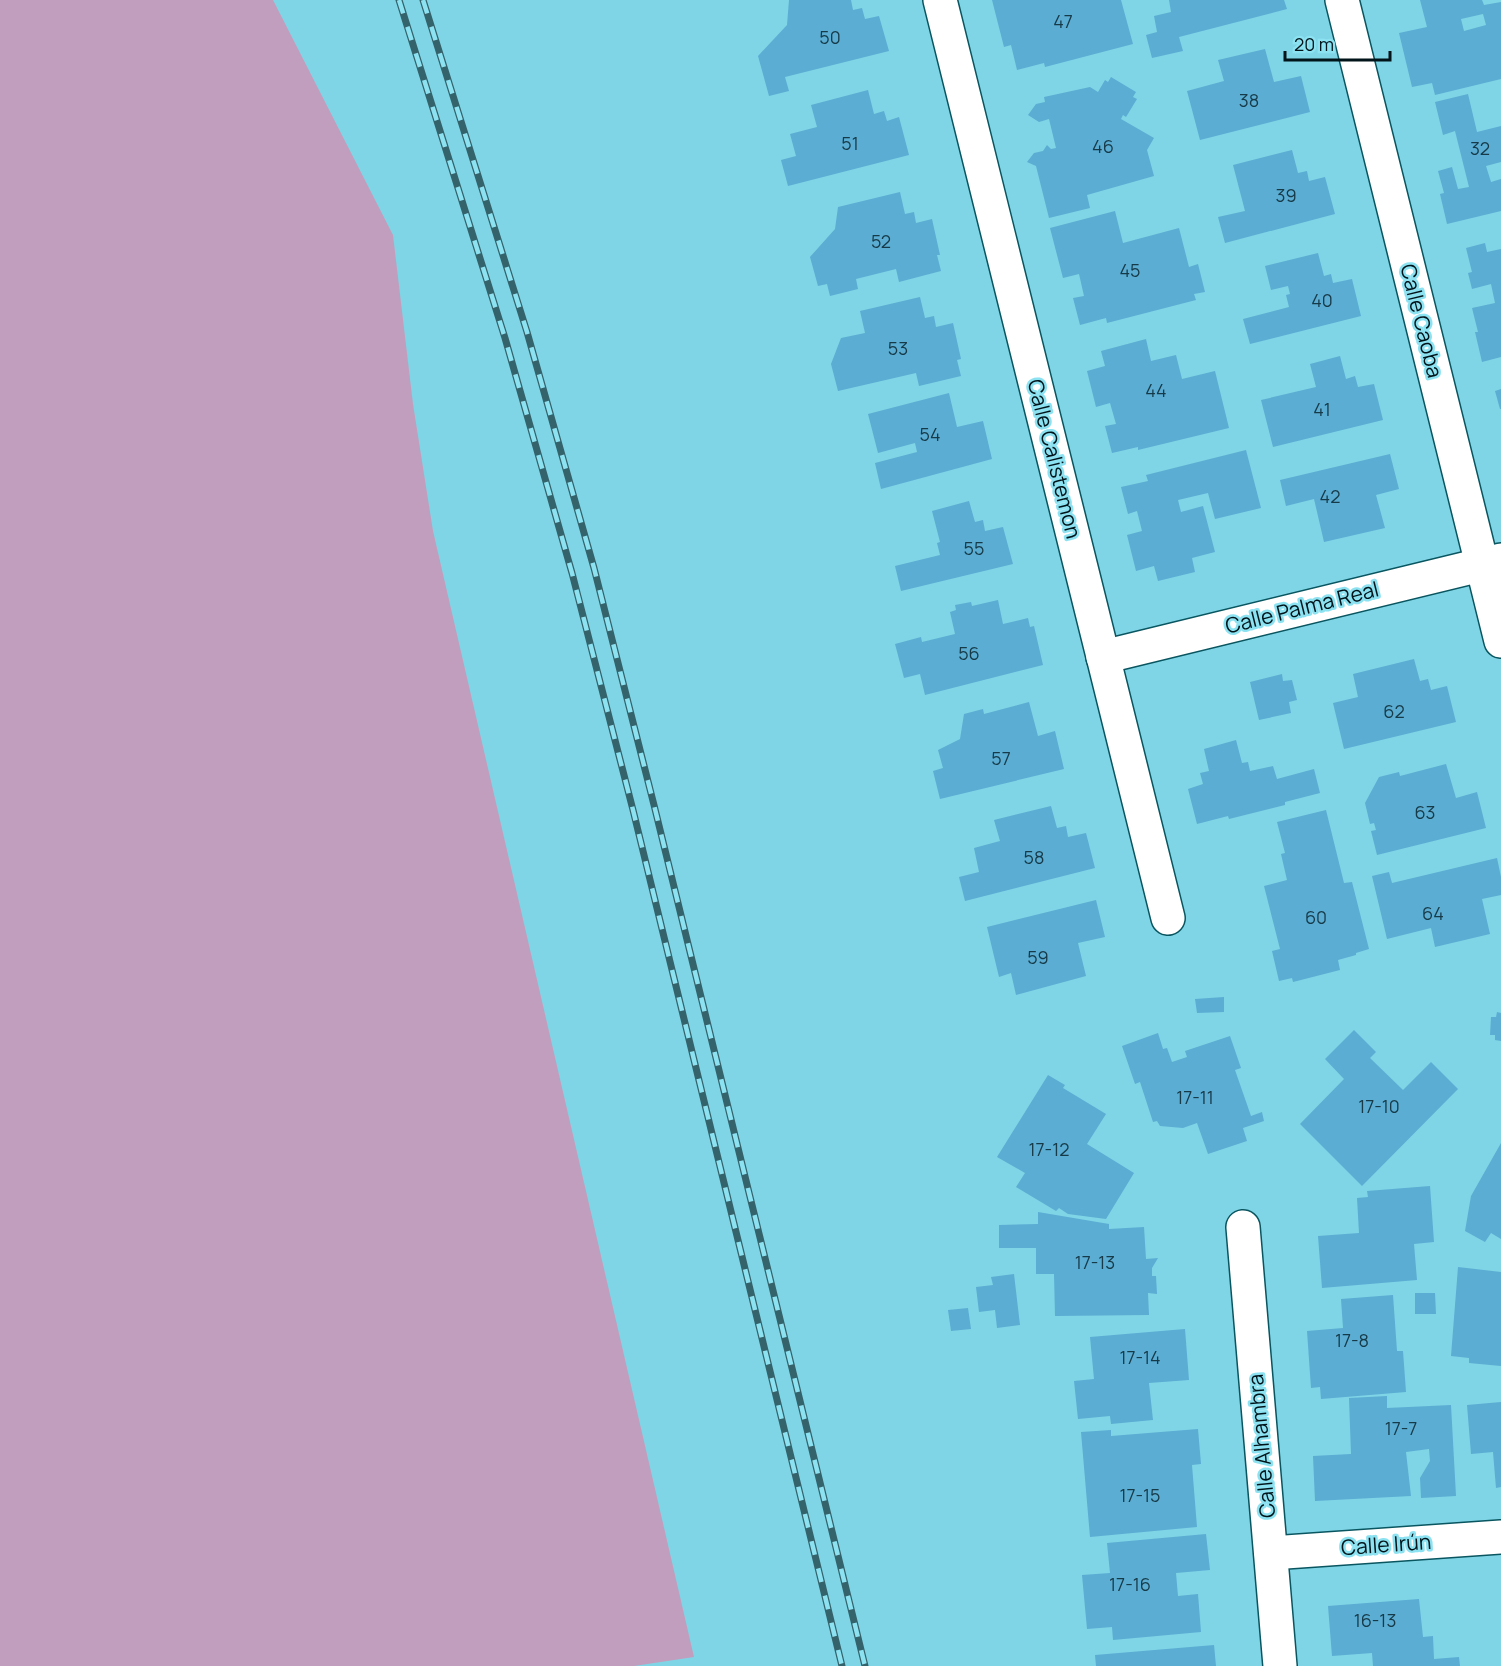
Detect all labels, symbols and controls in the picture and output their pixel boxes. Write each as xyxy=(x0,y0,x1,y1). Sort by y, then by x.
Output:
house number: 47 xyxy=(1053,9,1073,33)
scale bar xyxy=(1285,24,1390,62)
house number: 50 xyxy=(819,25,841,49)
text: 20 m xyxy=(1294,32,1334,56)
house number: 38 xyxy=(1239,88,1259,112)
house number: 51 xyxy=(841,131,859,155)
house number: 46 xyxy=(1092,134,1114,158)
house number: 32 xyxy=(1470,136,1490,160)
house number: 39 xyxy=(1275,183,1297,207)
house number: 52 xyxy=(871,229,891,253)
house number: 45 xyxy=(1119,258,1141,282)
street label: Calle Caoba xyxy=(1394,261,1450,381)
house number: 40 xyxy=(1311,288,1333,312)
house number: 53 xyxy=(888,336,908,360)
street label: Calle Calistemon xyxy=(1022,376,1088,541)
house number: 44 xyxy=(1145,378,1167,402)
house number: 41 xyxy=(1313,397,1331,421)
house number: 54 xyxy=(919,422,941,446)
house number: 42 xyxy=(1320,484,1340,508)
house number: 55 xyxy=(964,536,984,560)
street label: Calle Palma Real xyxy=(1222,574,1381,640)
house number: 56 xyxy=(958,641,980,665)
house number: 62 xyxy=(1383,699,1405,723)
house number: 57 xyxy=(991,746,1011,770)
house number: 63 xyxy=(1414,800,1436,824)
house number: 58 xyxy=(1024,845,1044,869)
house number: 64 xyxy=(1422,901,1444,925)
house number: 60 xyxy=(1305,905,1327,929)
house number: 59 xyxy=(1027,945,1049,969)
house number: 17-11 xyxy=(1176,1085,1214,1109)
house number: 17-10 xyxy=(1358,1094,1400,1118)
house number: 17-12 xyxy=(1029,1137,1069,1161)
house number: 17-13 xyxy=(1075,1250,1115,1274)
house number: 17-8 xyxy=(1335,1328,1369,1352)
house number: 17-14 xyxy=(1119,1345,1161,1369)
street label: Calle Alhambra xyxy=(1241,1373,1281,1519)
house number: 17-7 xyxy=(1385,1416,1417,1440)
house number: 17-15 xyxy=(1119,1483,1161,1507)
street label: Calle Irún xyxy=(1340,1527,1432,1561)
house number: 17-16 xyxy=(1109,1572,1151,1596)
house number: 16-13 xyxy=(1354,1608,1396,1632)

